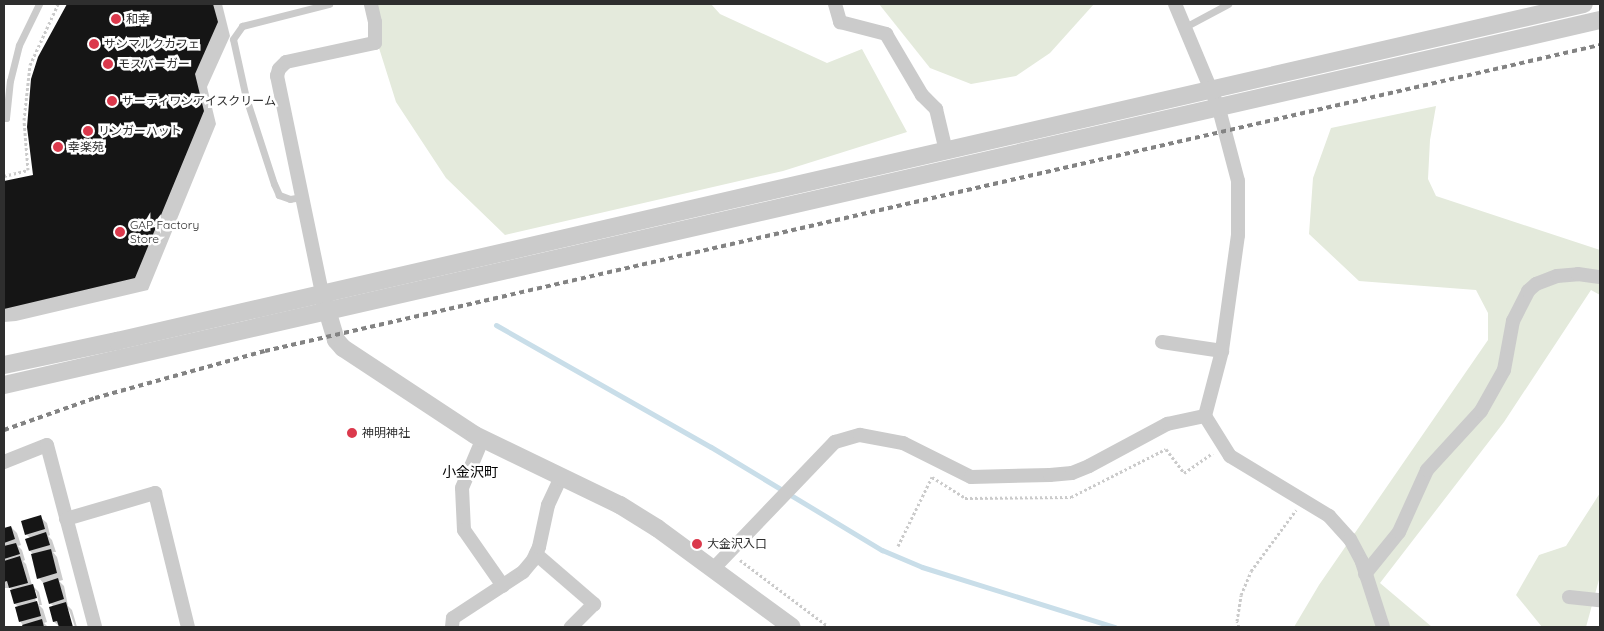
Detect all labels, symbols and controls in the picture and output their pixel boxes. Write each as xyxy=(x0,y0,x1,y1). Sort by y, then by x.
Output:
place label: 和幸 xyxy=(126,12,150,26)
marker: 和幸 xyxy=(110,13,122,25)
place label: サンマルクカフェ xyxy=(104,37,200,51)
marker: サンマルクカフェ xyxy=(88,38,100,50)
place label: モスバーガー xyxy=(118,57,190,71)
marker: モスバーガー xyxy=(102,58,114,70)
place label: サーティワンアイスクリーム xyxy=(122,94,278,108)
marker: サーティワンアイスクリーム xyxy=(106,95,118,107)
place label: リンガーハット xyxy=(98,124,182,138)
marker: リンガーハット xyxy=(82,125,94,137)
place label: 幸楽苑 xyxy=(68,140,104,154)
marker: 幸楽苑 xyxy=(52,141,64,153)
place label: GAP Factory Store xyxy=(130,218,199,246)
marker: GAP Factory Store xyxy=(114,226,126,238)
place label: 神明神社 xyxy=(362,426,410,440)
marker: 神明神社 xyxy=(346,427,358,439)
district label: 小金沢町 xyxy=(442,464,498,480)
place label: 大金沢入口 xyxy=(707,537,767,551)
marker: 大金沢入口 xyxy=(691,538,703,550)

